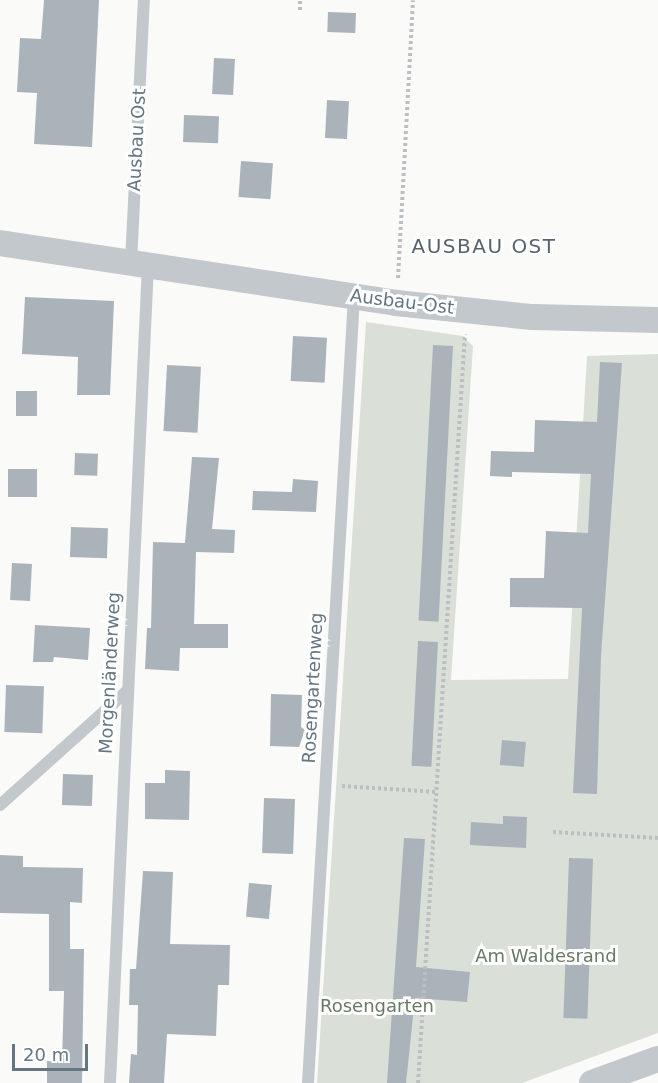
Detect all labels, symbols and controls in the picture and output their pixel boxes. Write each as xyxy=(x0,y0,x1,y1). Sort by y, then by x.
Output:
street label: Ausbau Ost xyxy=(124,88,150,192)
district label: AUSBAU OST xyxy=(411,234,557,258)
street label: Ausbau-Ost xyxy=(349,285,455,319)
street label: Morgenländerweg xyxy=(95,591,125,755)
street label: Rosengartenweg xyxy=(298,612,328,764)
park label: Am Waldesrand xyxy=(475,945,617,967)
park label: Rosengarten xyxy=(320,995,434,1017)
scale bar xyxy=(15,1032,92,1070)
text: 20 m xyxy=(23,1044,69,1065)

